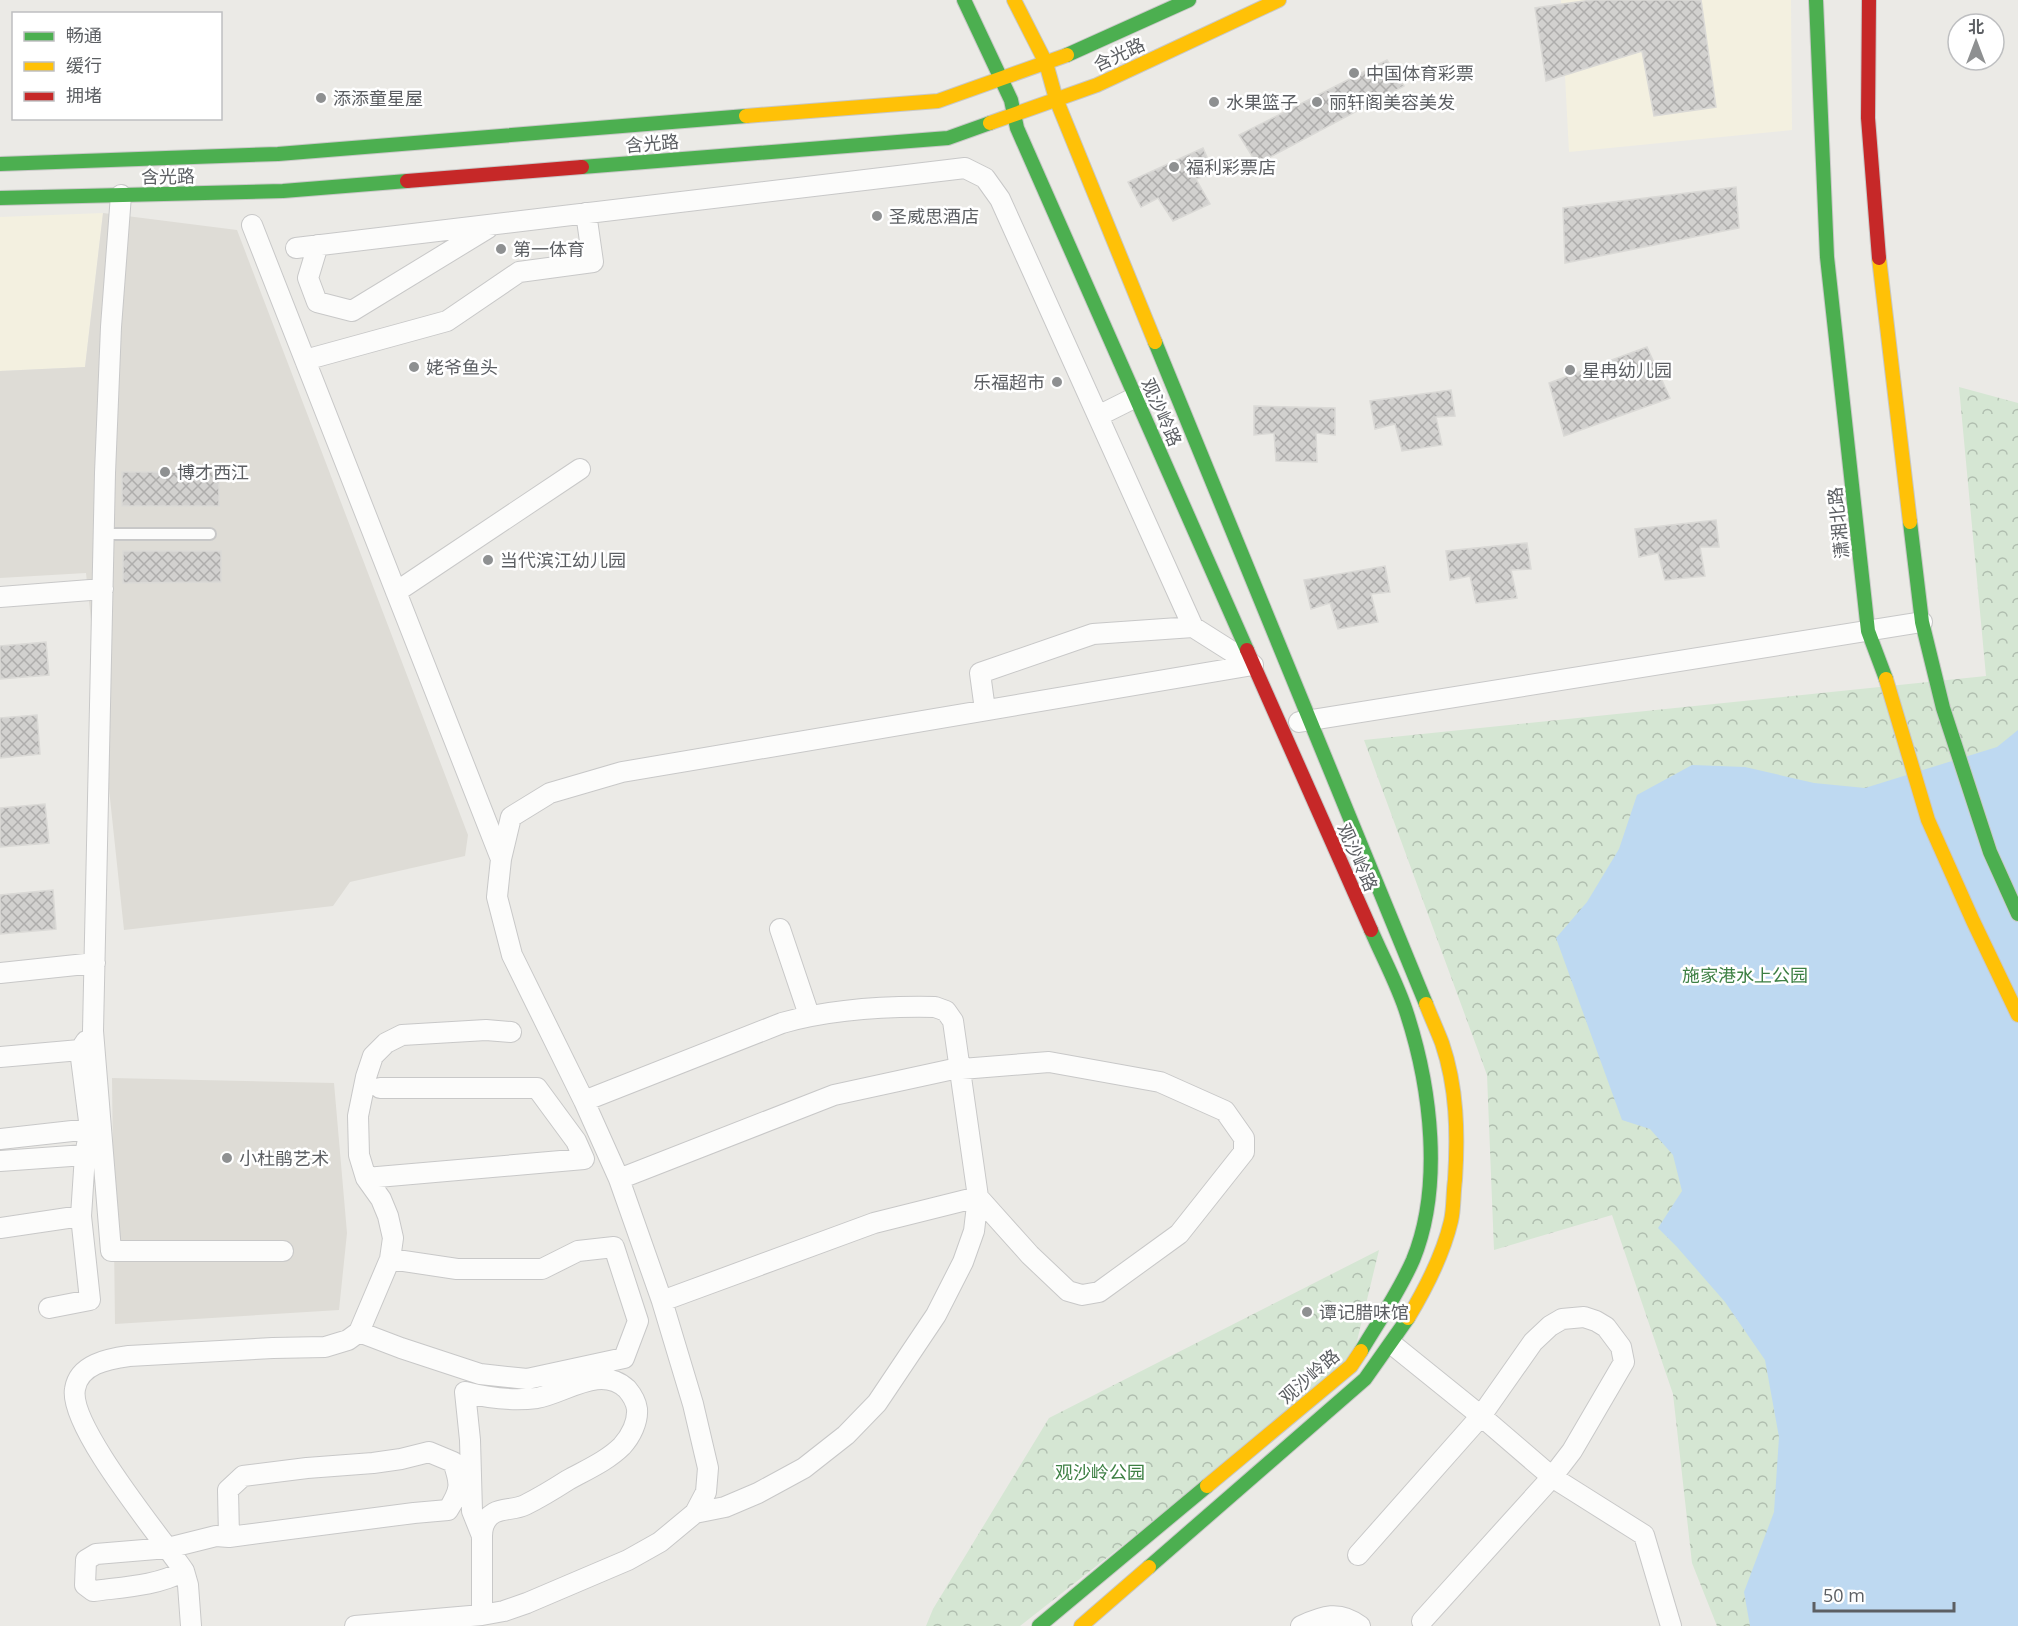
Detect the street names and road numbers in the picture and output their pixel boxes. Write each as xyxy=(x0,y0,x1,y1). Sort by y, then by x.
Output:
street label: 含光路 xyxy=(1089,32,1149,76)
street label: 含光路 xyxy=(624,129,680,157)
street label: 含光路 xyxy=(141,164,195,188)
street label: 观沙岭路 xyxy=(1136,374,1188,450)
street label: 潇湘北路 xyxy=(1822,486,1854,560)
street label: 观沙岭路 xyxy=(1332,819,1384,895)
street label: 观沙岭路 xyxy=(1274,1343,1344,1409)

